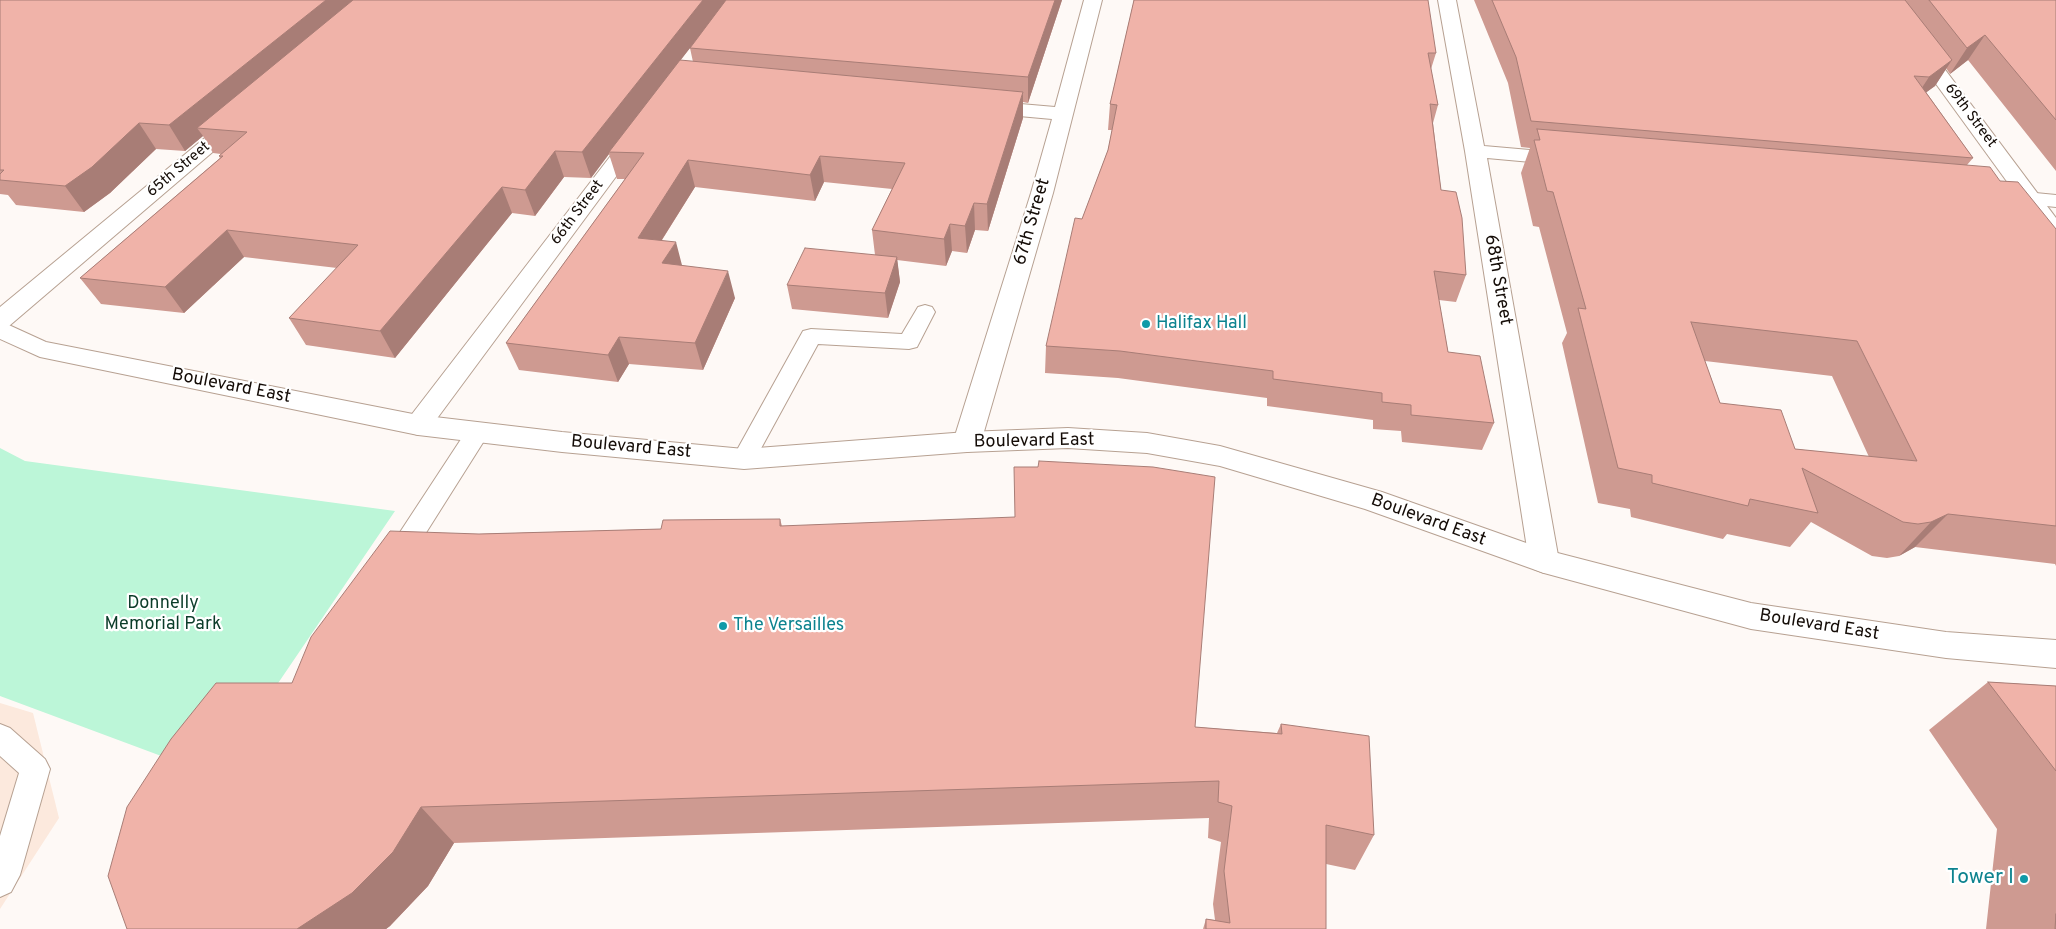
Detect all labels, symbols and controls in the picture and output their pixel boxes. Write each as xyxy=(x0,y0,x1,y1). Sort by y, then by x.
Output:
street label: 69th Street xyxy=(1940,80,2000,152)
street label: 65th Street xyxy=(144,138,214,202)
street label: 67th Street xyxy=(1010,176,1056,268)
street label: 66th Street xyxy=(548,177,608,249)
street label: 68th Street xyxy=(1478,233,1516,327)
place label: Halifax Hall xyxy=(1156,313,1247,335)
marker: Halifax Hall xyxy=(1140,318,1152,330)
street label: Boulevard East xyxy=(170,365,292,409)
street label: Boulevard East xyxy=(973,430,1095,454)
street label: Boulevard East xyxy=(570,432,692,464)
street label: Boulevard East xyxy=(1368,490,1488,552)
park label: Donnelly Memorial Park xyxy=(105,593,221,636)
street label: Boulevard East xyxy=(1758,606,1880,646)
place label: The Versailles xyxy=(733,615,844,637)
marker: The Versailles xyxy=(717,620,729,632)
place label: Tower I xyxy=(1947,866,2014,892)
marker: Tower I xyxy=(2018,873,2030,885)

